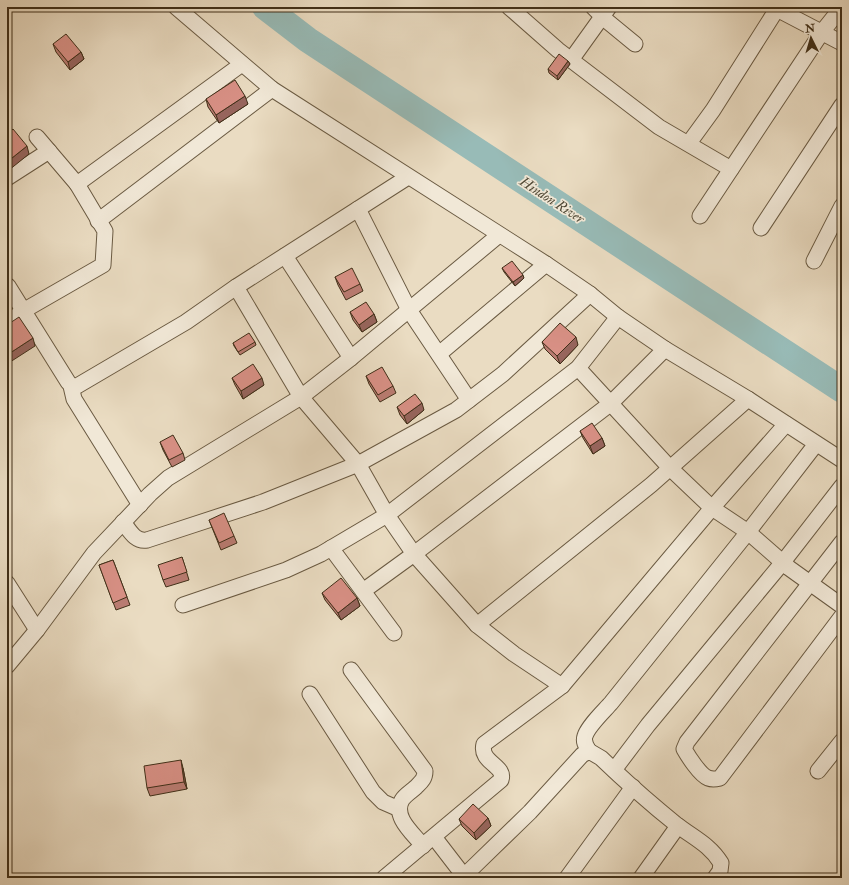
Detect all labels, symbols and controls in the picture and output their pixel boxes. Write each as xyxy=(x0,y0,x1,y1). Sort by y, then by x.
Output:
north arrow xyxy=(791,18,831,58)
text: N xyxy=(804,22,817,36)
water label: Hindon River xyxy=(516,172,588,228)

